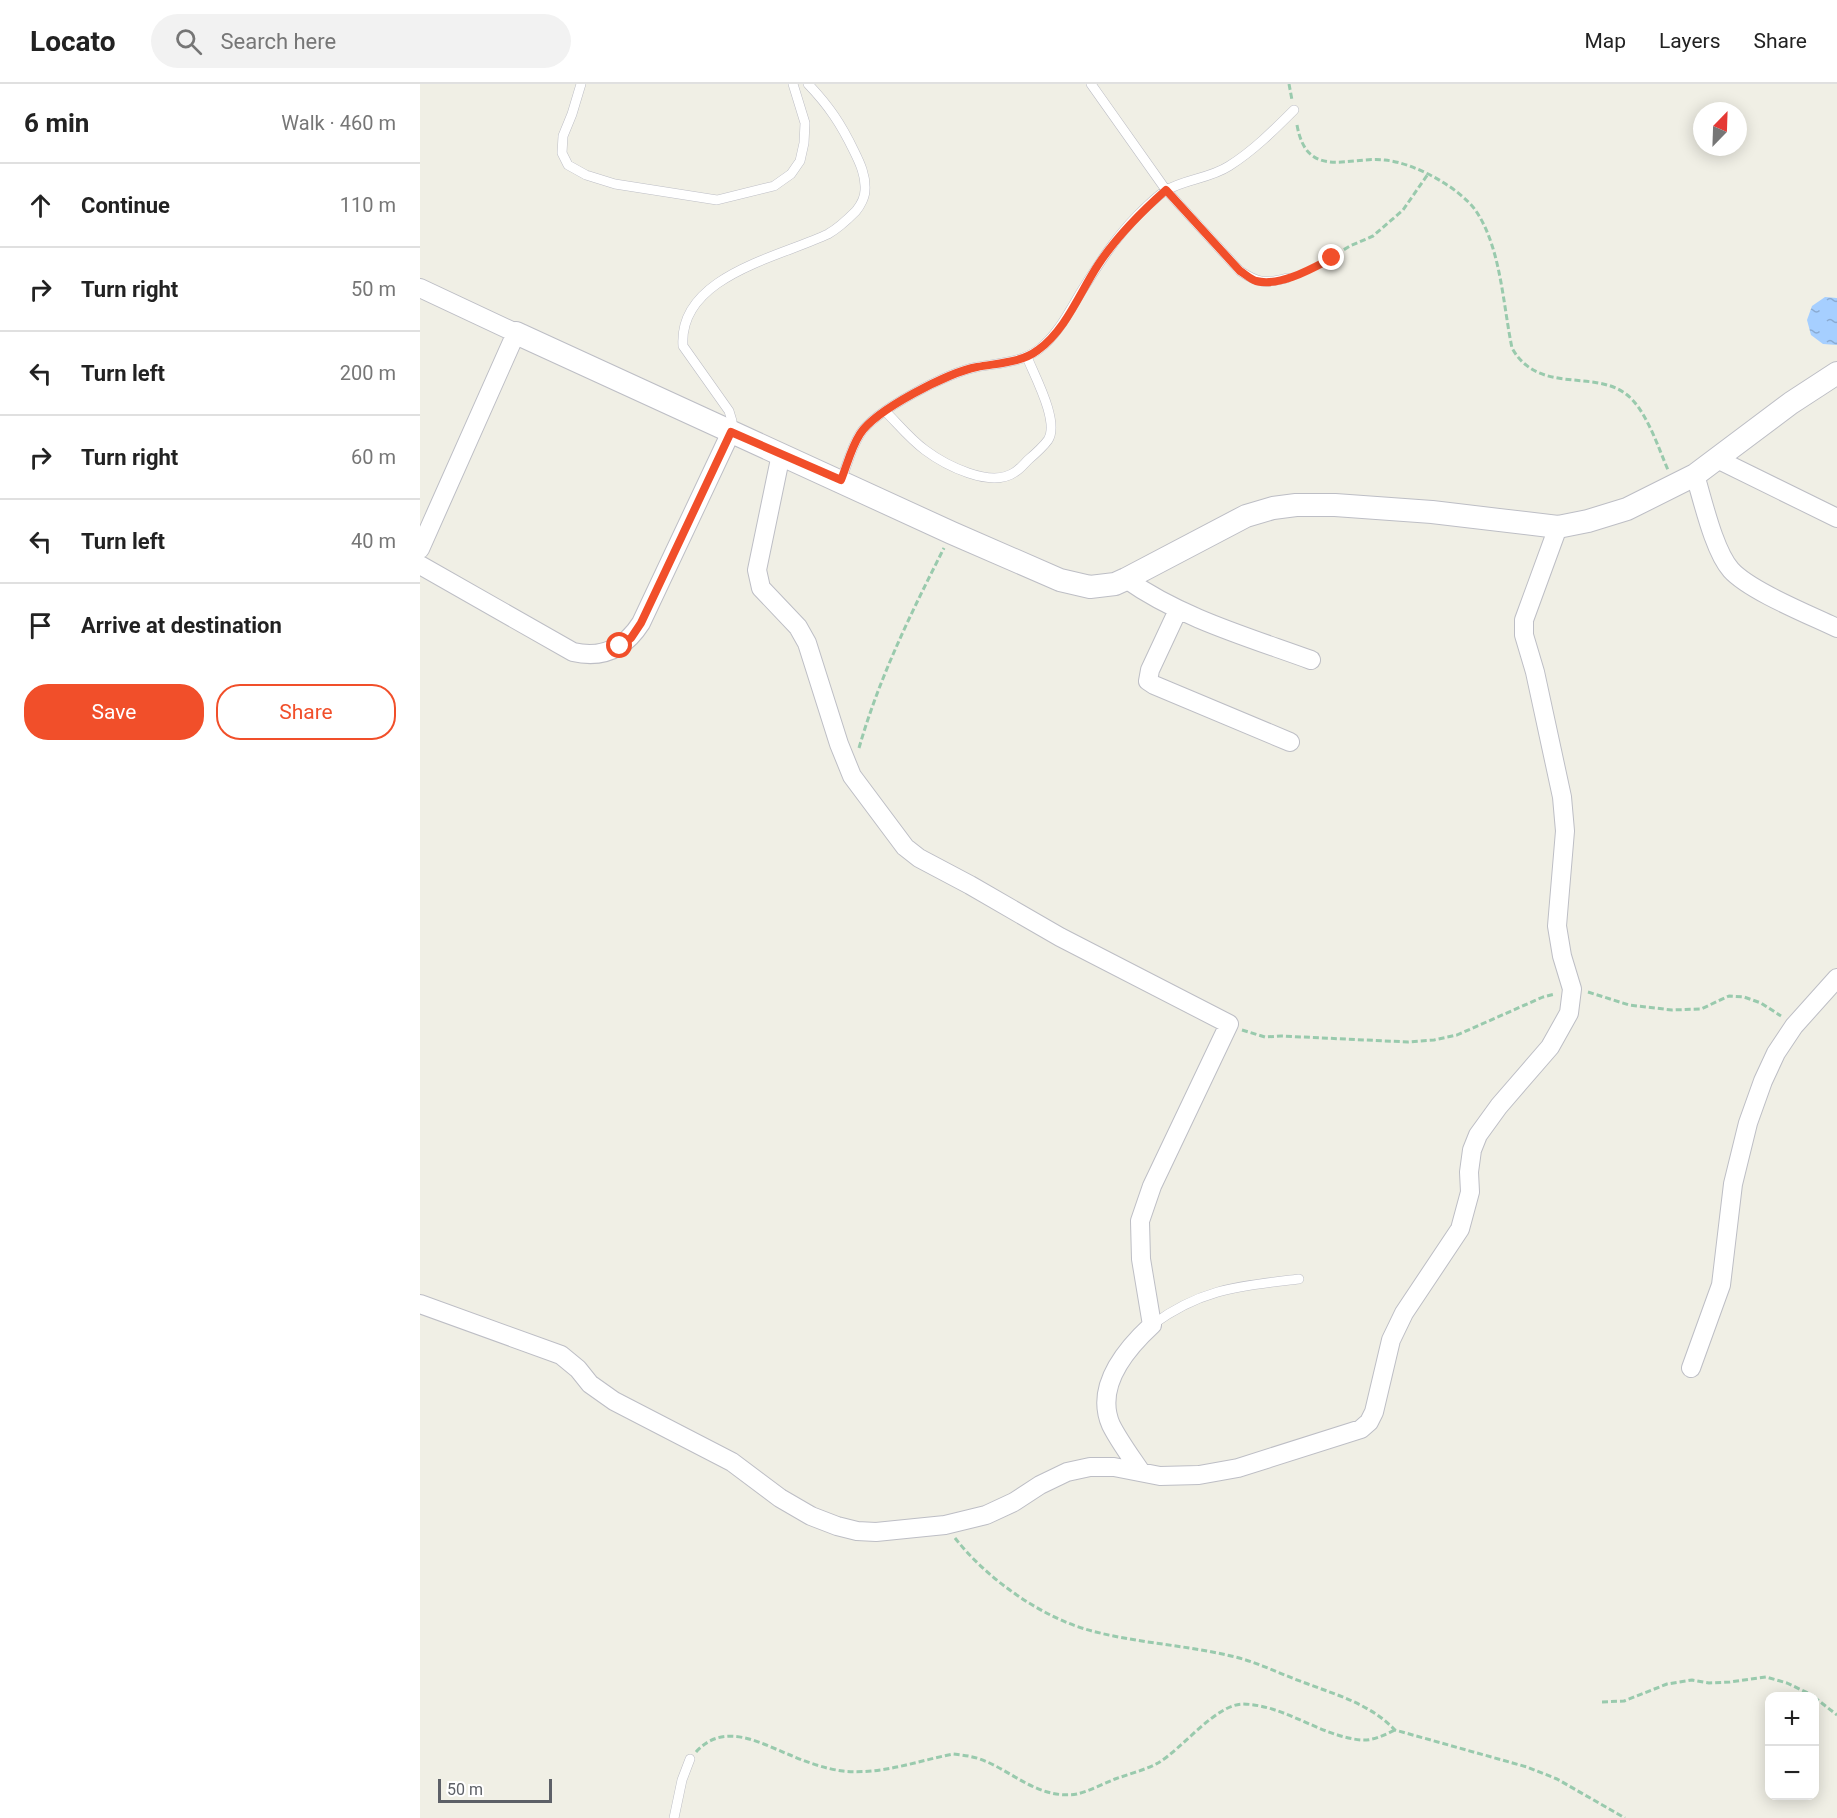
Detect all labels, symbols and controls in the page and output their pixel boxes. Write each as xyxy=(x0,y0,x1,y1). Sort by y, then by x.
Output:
search box xyxy=(151,14,571,68)
text: Locato xyxy=(30,25,115,58)
icon: search xyxy=(172,25,205,58)
text: Search here xyxy=(220,29,336,54)
text: Map xyxy=(1584,29,1626,53)
text: Layers xyxy=(1659,29,1720,53)
text: Share xyxy=(1753,29,1807,53)
north arrow xyxy=(1693,102,1747,156)
text: 6 min xyxy=(24,108,89,138)
text: Walk · 460 m xyxy=(281,111,396,135)
icon: ahead xyxy=(24,189,57,222)
text: Continue xyxy=(81,193,170,218)
text: 110 m xyxy=(340,193,396,217)
route end xyxy=(1318,244,1344,270)
icon: right xyxy=(24,273,57,306)
text: Turn right xyxy=(81,277,178,302)
text: 50 m xyxy=(351,277,396,301)
icon: left xyxy=(24,357,57,390)
text: Turn left xyxy=(81,361,165,386)
text: 200 m xyxy=(340,361,396,385)
icon: right xyxy=(24,441,57,474)
text: Turn right xyxy=(81,445,178,470)
text: 60 m xyxy=(351,445,396,469)
icon: left xyxy=(24,525,57,558)
text: Turn left xyxy=(81,529,165,554)
text: 40 m xyxy=(351,529,396,553)
icon: arrive xyxy=(24,609,57,642)
text: Arrive at destination xyxy=(81,613,282,638)
route start xyxy=(606,632,632,658)
button: Save xyxy=(24,684,204,740)
button: Share xyxy=(216,684,396,740)
map controls xyxy=(1765,1692,1819,1800)
button: + xyxy=(1765,1692,1819,1746)
button: − xyxy=(1765,1746,1819,1800)
scale bar xyxy=(438,1776,552,1804)
text: 50 m xyxy=(447,1780,483,1799)

